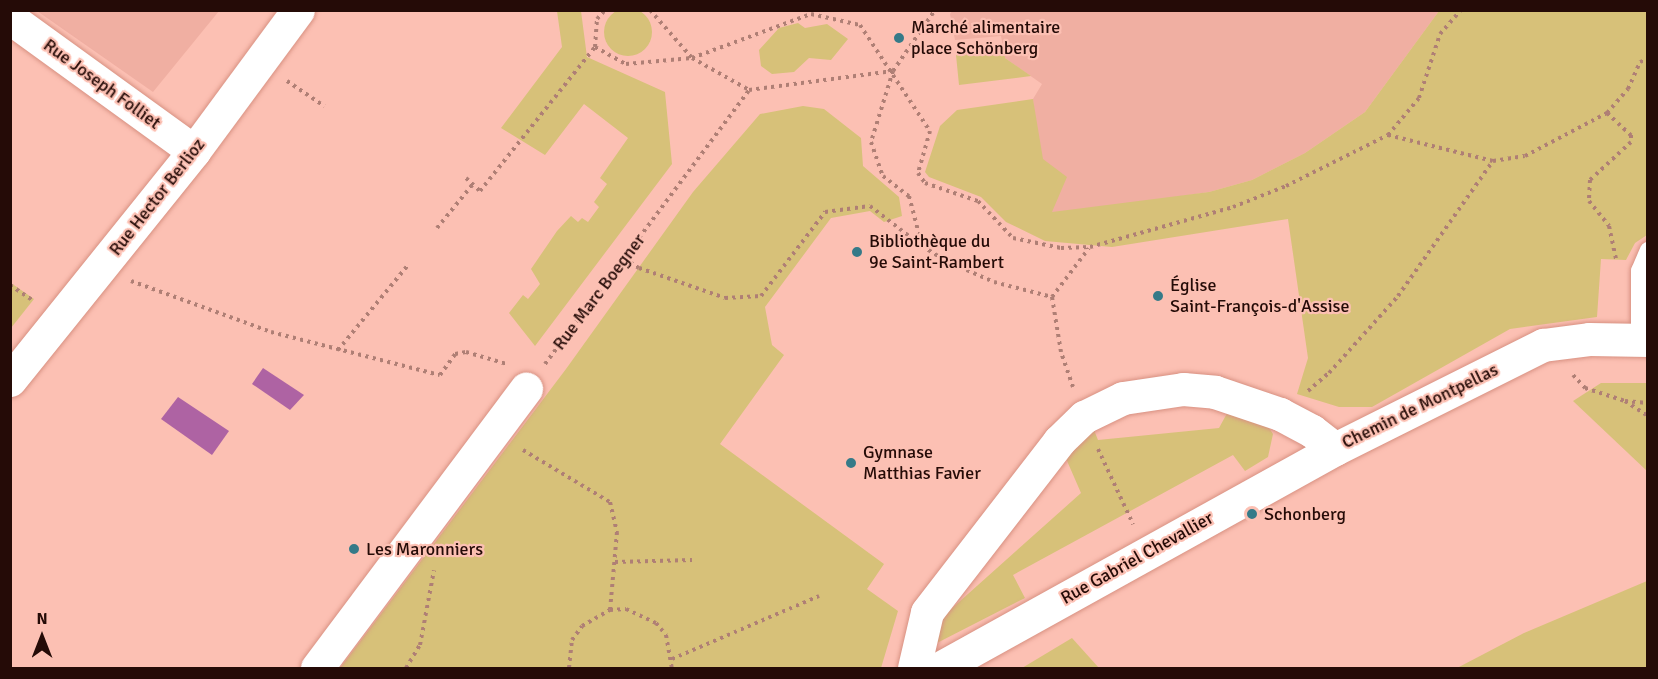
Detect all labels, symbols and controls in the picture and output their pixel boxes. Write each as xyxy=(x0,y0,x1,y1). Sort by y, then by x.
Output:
place label: Marché alimentaire place Schönberg xyxy=(911,17,1060,60)
marker: Marché alimentaire place Schönberg xyxy=(892,31,906,45)
street label: Rue Joseph Folliet xyxy=(39,34,165,134)
street label: Rue Hector Berlioz xyxy=(105,134,209,260)
street label: Rue Marc Boegner xyxy=(548,230,650,354)
place label: Bibliothèque du 9e Saint-Rambert xyxy=(869,231,1004,274)
marker: Bibliothèque du 9e Saint-Rambert xyxy=(850,245,864,259)
place label: Église Saint-François-d'Assise xyxy=(1170,275,1349,318)
marker: Église Saint-François-d'Assise xyxy=(1151,289,1165,303)
street label: Chemin de Montpellas xyxy=(1338,359,1502,453)
place label: Gymnase Matthias Favier xyxy=(863,442,981,484)
marker: Gymnase Matthias Favier xyxy=(844,456,858,470)
place label: Schonberg xyxy=(1264,503,1346,525)
street label: Rue Gabriel Chevallier xyxy=(1057,507,1217,609)
marker: Schonberg xyxy=(1245,507,1259,521)
place label: Les Maronniers xyxy=(366,538,483,560)
marker: Les Maronniers xyxy=(347,542,361,556)
north arrow xyxy=(12,607,72,667)
text: N xyxy=(36,609,48,629)

